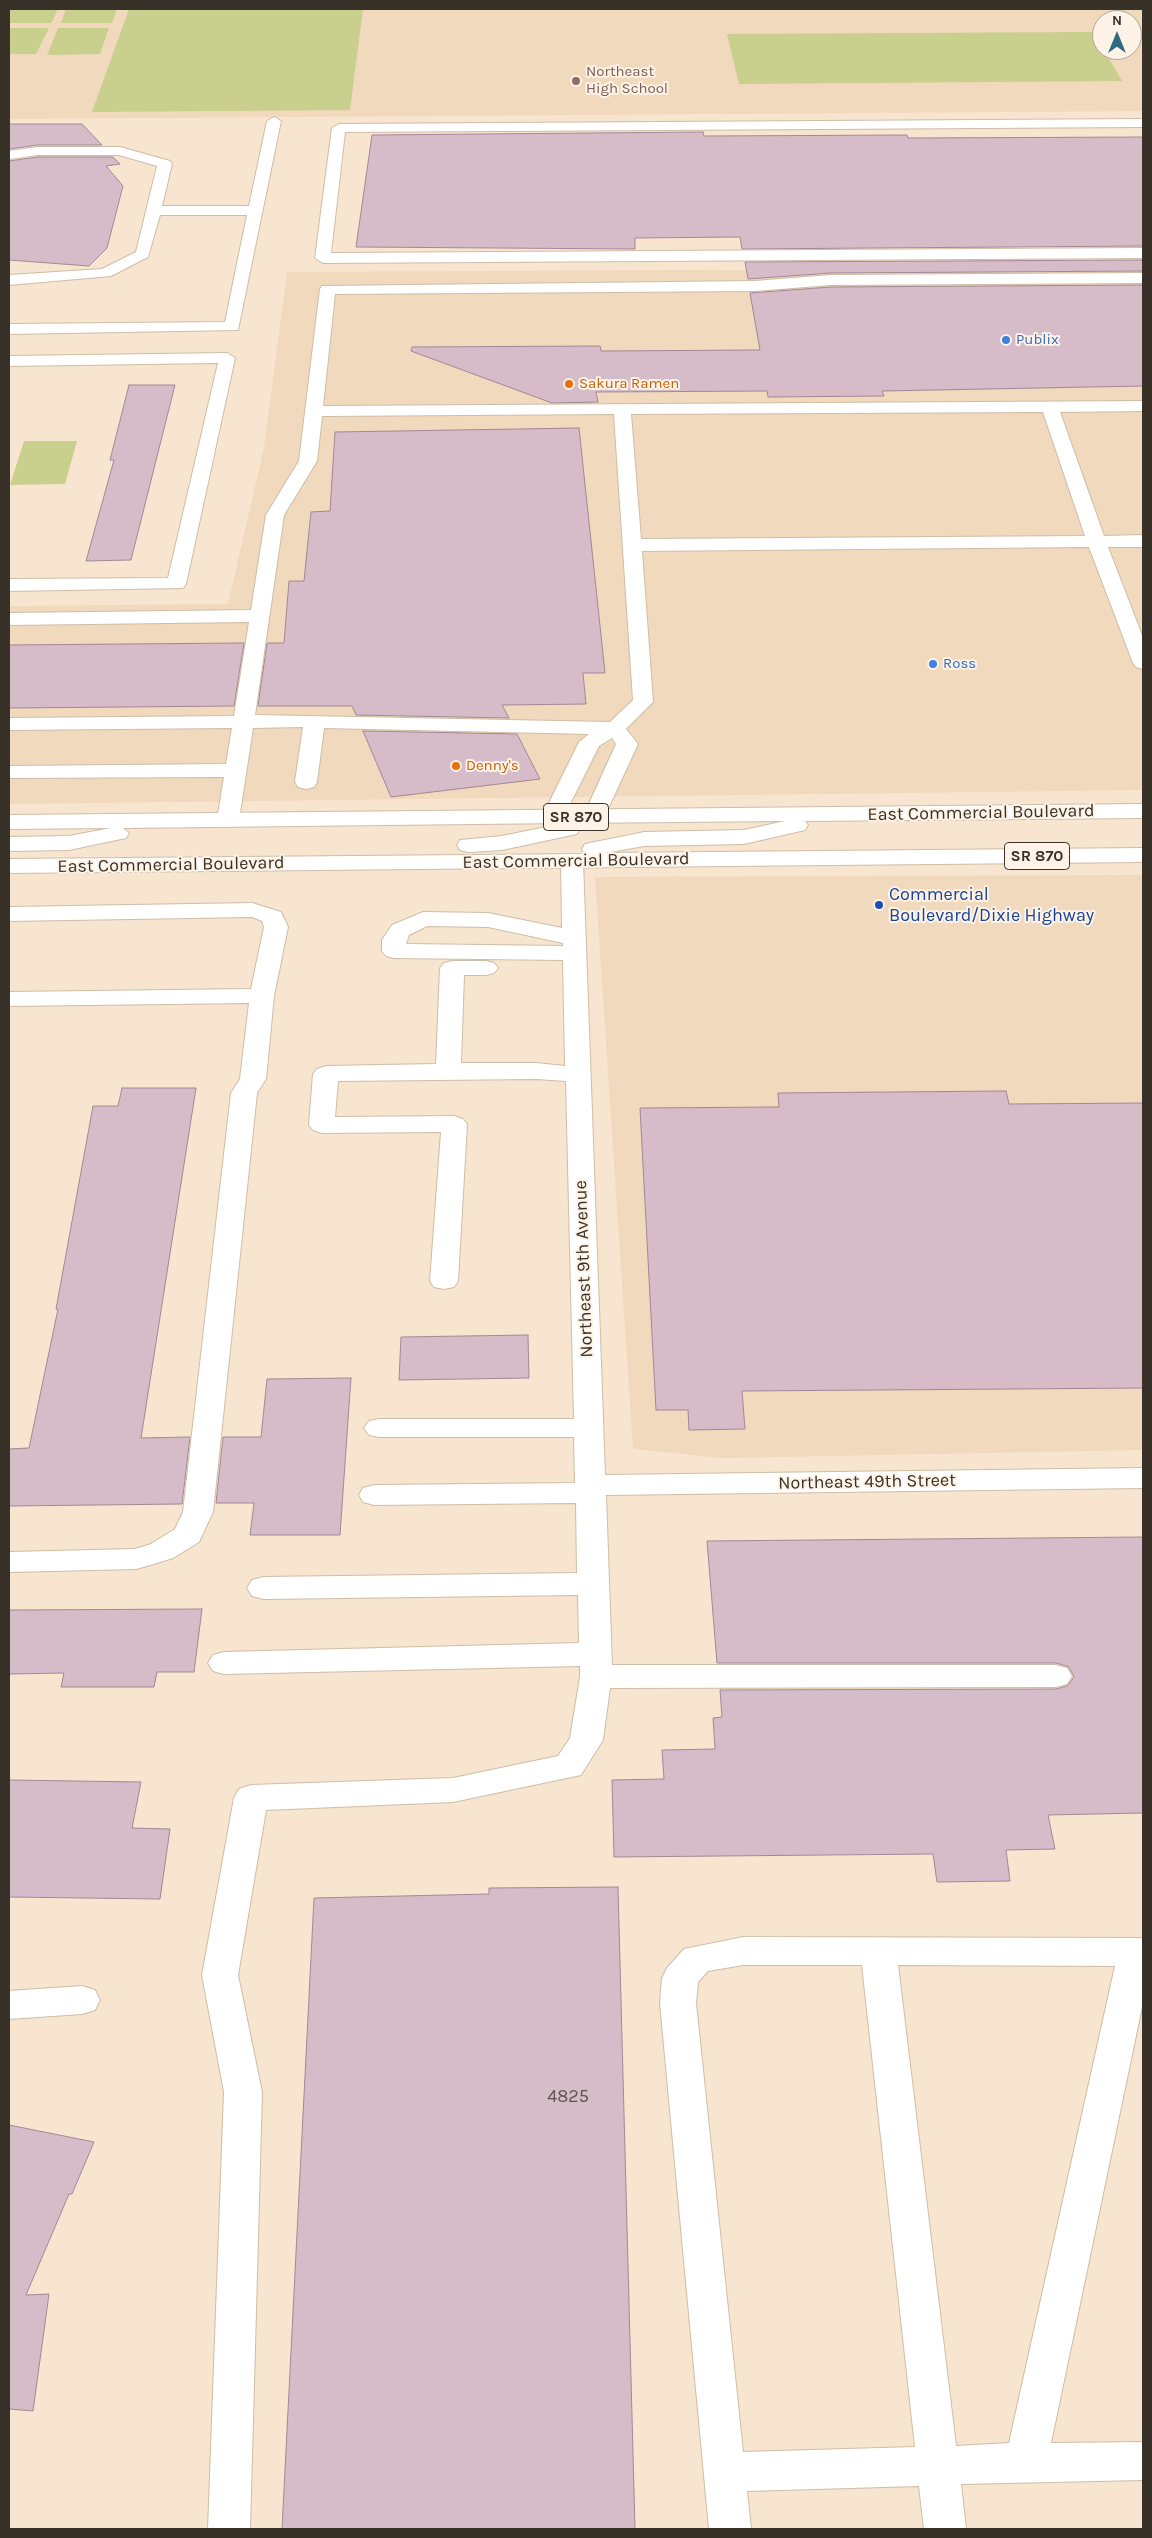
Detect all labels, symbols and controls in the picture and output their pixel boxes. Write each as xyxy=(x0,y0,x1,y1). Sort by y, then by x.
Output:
north arrow xyxy=(1092,10,1142,60)
text: N xyxy=(1112,12,1122,29)
place label: Northeast High School xyxy=(586,63,668,98)
marker: Northeast High School xyxy=(570,75,582,87)
place label: Publix xyxy=(1016,331,1059,349)
marker: Publix xyxy=(1000,334,1012,346)
place label: Sakura Ramen xyxy=(579,375,679,393)
marker: Sakura Ramen xyxy=(563,378,575,390)
place label: Ross xyxy=(943,655,976,673)
marker: Ross xyxy=(927,658,939,670)
place label: Denny's xyxy=(466,757,519,775)
marker: Denny's xyxy=(450,760,462,772)
street label: East Commercial Boulevard xyxy=(867,800,1095,826)
road number: SR 870 xyxy=(544,804,608,830)
road number: SR 870 xyxy=(1004,842,1070,869)
street label: East Commercial Boulevard xyxy=(462,848,690,874)
street label: East Commercial Boulevard xyxy=(57,852,285,878)
place label: Commercial Boulevard/Dixie Highway xyxy=(889,884,1094,926)
marker: Commercial Boulevard/Dixie Highway xyxy=(873,899,885,911)
street label: Northeast 9th Avenue xyxy=(570,1180,598,1358)
street label: Northeast 49th Street xyxy=(778,1470,956,1494)
house number: 4825 xyxy=(547,2086,589,2108)

